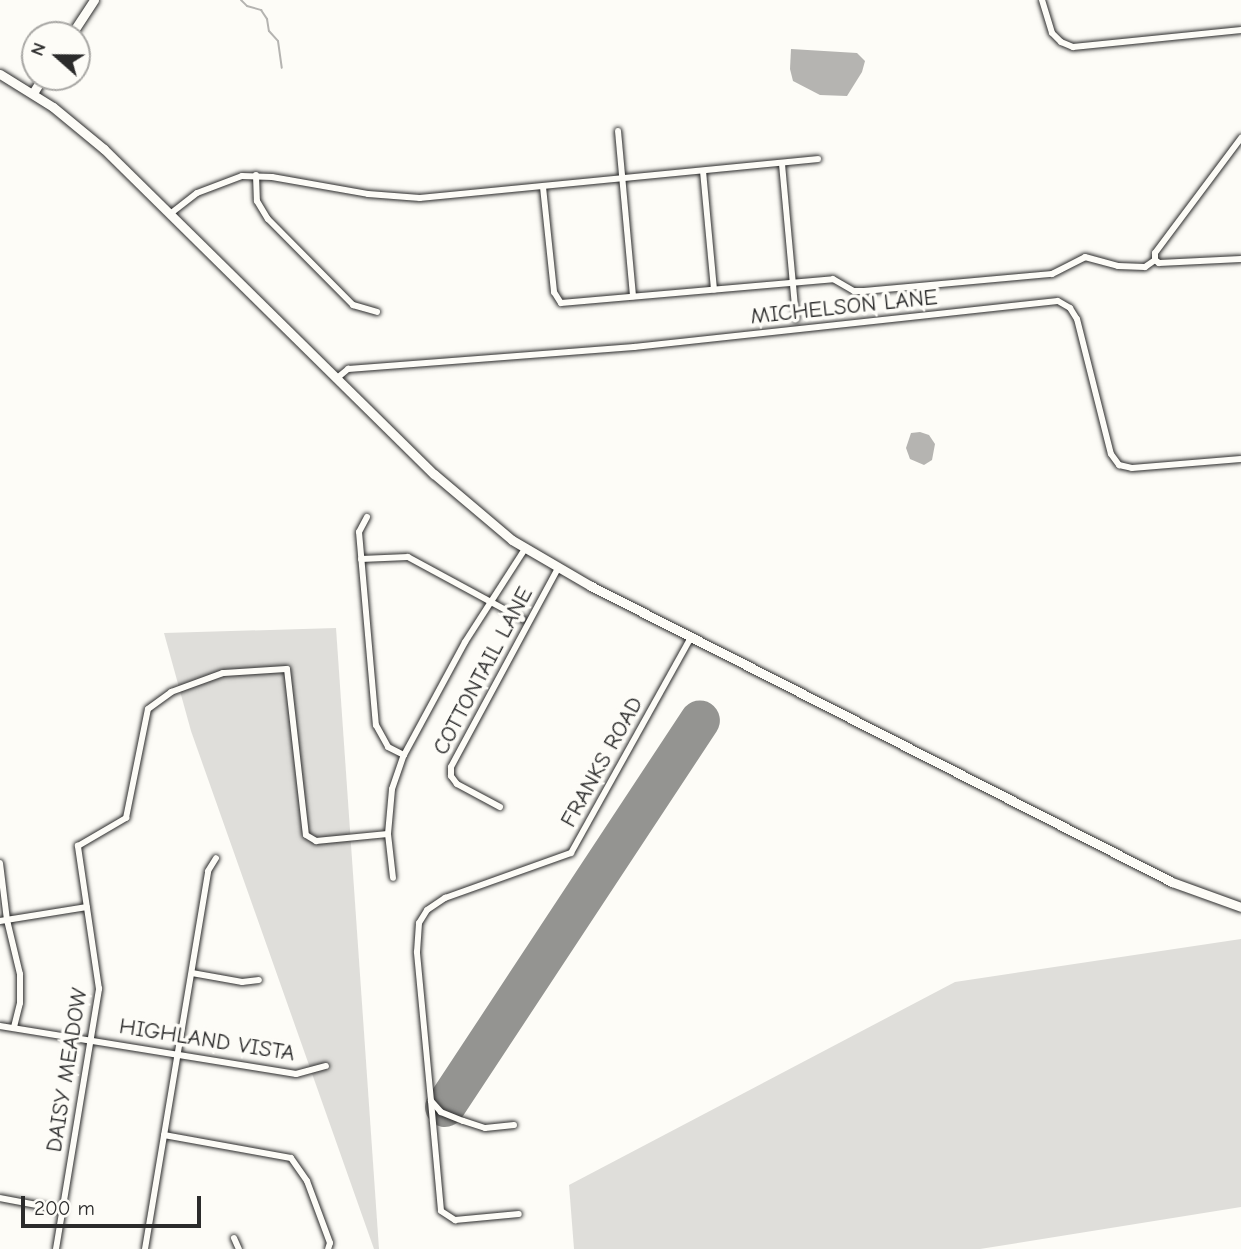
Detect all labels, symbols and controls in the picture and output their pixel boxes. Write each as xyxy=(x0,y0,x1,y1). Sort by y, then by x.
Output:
north arrow xyxy=(21,21,91,91)
text: N xyxy=(26,39,51,59)
street label: MICHELSON LANE xyxy=(749,283,939,331)
street label: COTTONTAIL LANE xyxy=(427,582,539,760)
street label: FRANKS ROAD xyxy=(555,692,649,832)
street label: DAISY MEADOW xyxy=(40,986,94,1154)
street label: HIGHLAND VISTA xyxy=(117,1012,297,1068)
scale bar xyxy=(24,1182,205,1226)
text: 200 m xyxy=(34,1196,95,1220)

